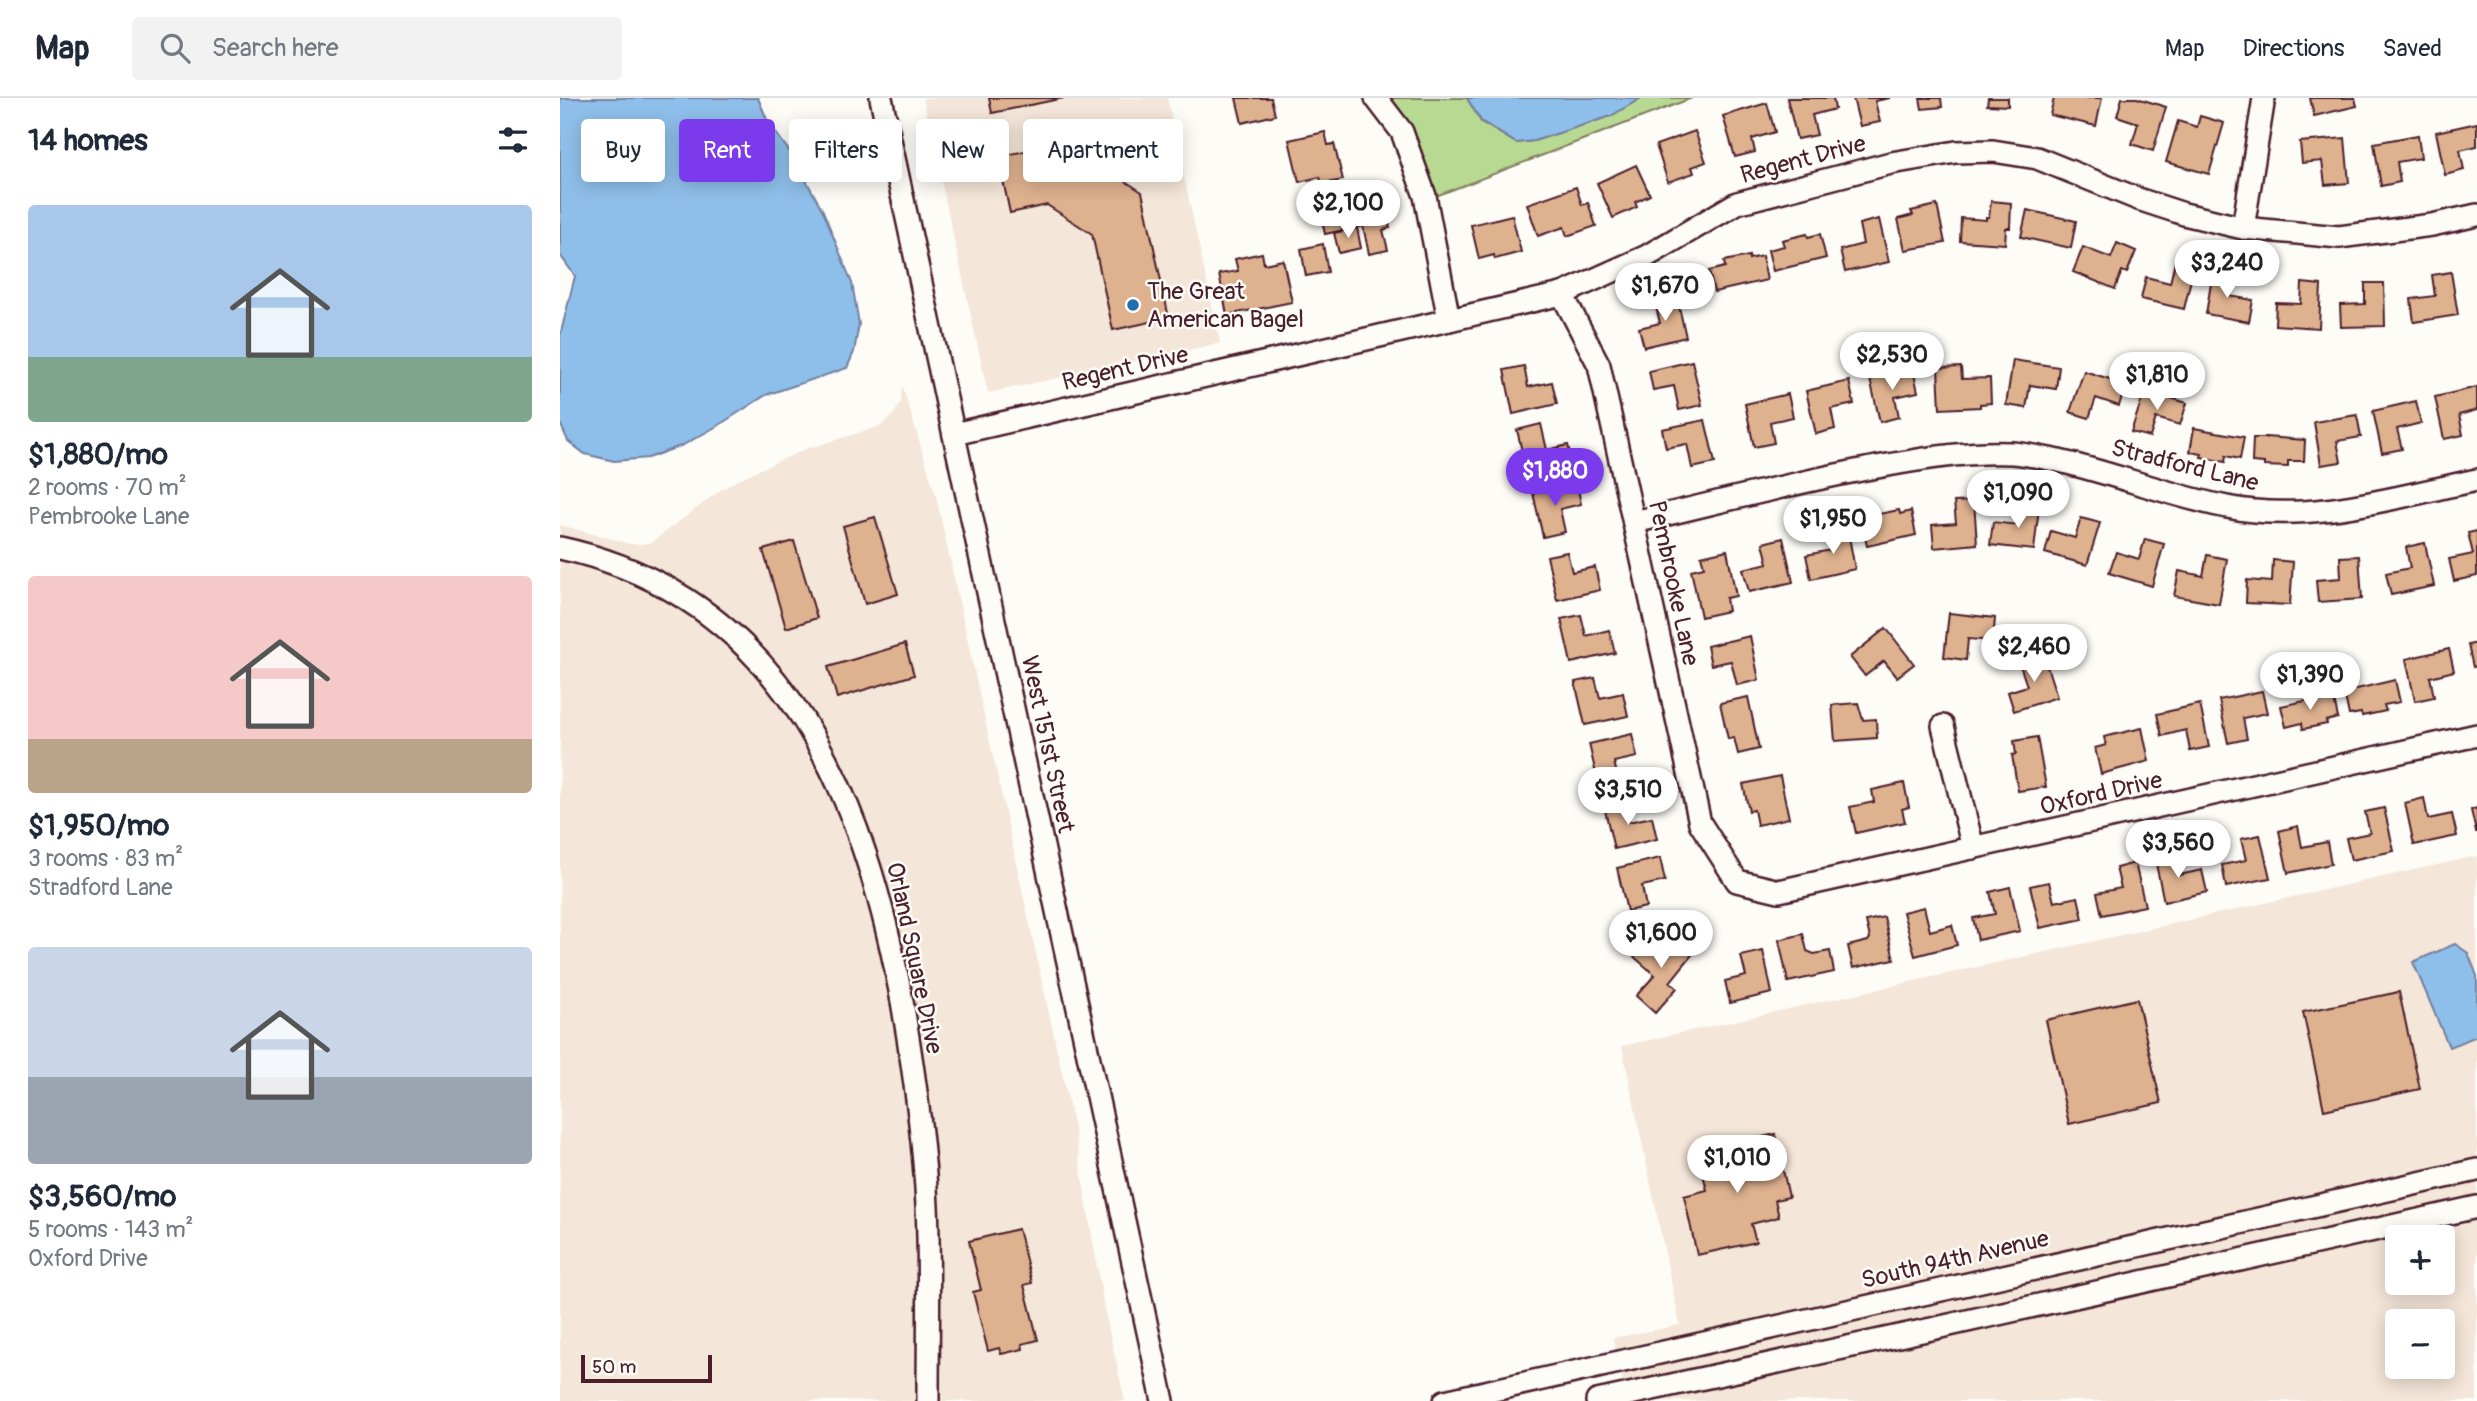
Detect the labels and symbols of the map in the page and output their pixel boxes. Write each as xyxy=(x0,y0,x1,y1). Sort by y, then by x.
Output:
street label: Regent Drive xyxy=(1737,129,1869,190)
pin: $2,100 xyxy=(1291,180,1405,240)
pin: $3,240 xyxy=(2170,240,2284,300)
pin: $1,670 xyxy=(1608,264,1722,323)
place label: The Great American Bagel xyxy=(1147,277,1304,334)
marker: The Great American Bagel xyxy=(1125,297,1141,313)
pin: $2,530 xyxy=(1835,332,1949,392)
street label: Regent Drive xyxy=(1059,340,1191,397)
pin: $1,810 xyxy=(2100,352,2214,412)
street label: Stradford Lane xyxy=(2108,433,2262,498)
pin: $1,880 xyxy=(1498,448,1612,508)
pin: $1,090 xyxy=(1961,470,2075,530)
pin: $1,950 xyxy=(1776,496,1890,556)
street label: Pembrooke Lane xyxy=(1642,498,1705,669)
pin: $2,460 xyxy=(1977,624,2091,684)
pin: $1,390 xyxy=(2253,652,2367,712)
street label: West 151st Street xyxy=(1015,653,1081,836)
street label: Oxford Drive xyxy=(2037,765,2165,822)
pin: $3,510 xyxy=(1571,768,1685,827)
pin: $3,560 xyxy=(2121,820,2235,880)
street label: Orland Square Drive xyxy=(880,860,949,1057)
pin: $1,600 xyxy=(1604,910,1718,970)
pin: $1,010 xyxy=(1680,1136,1794,1195)
street label: South 94th Avenue xyxy=(1859,1224,2052,1295)
scale bar xyxy=(581,1352,712,1384)

